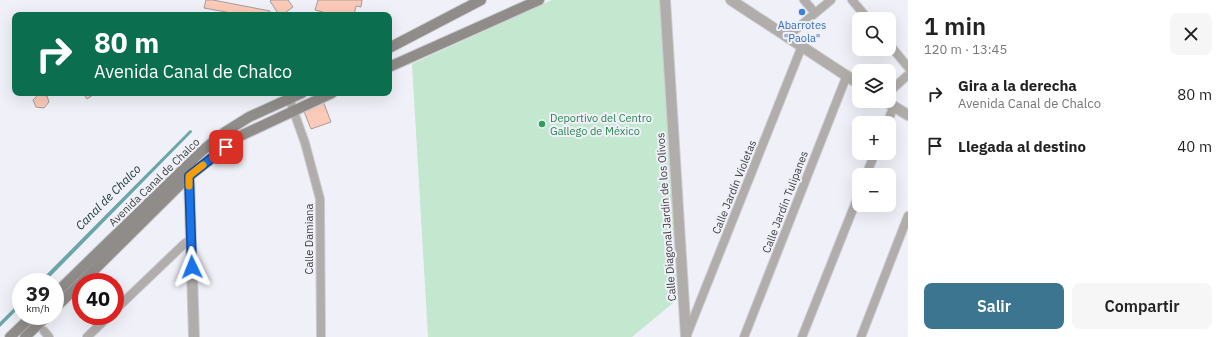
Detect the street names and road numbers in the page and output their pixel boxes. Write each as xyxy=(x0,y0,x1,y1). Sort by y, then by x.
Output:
street label: Calle Diagonal Jardín de los Olivos xyxy=(653,132,679,302)
street label: Avenida Canal de Chalco xyxy=(106,135,202,229)
street label: Calle Jardín Violetas xyxy=(709,138,759,236)
street label: Calle Jardín Tulipanes xyxy=(759,149,811,255)
street label: Calle Damiana xyxy=(302,203,316,274)

